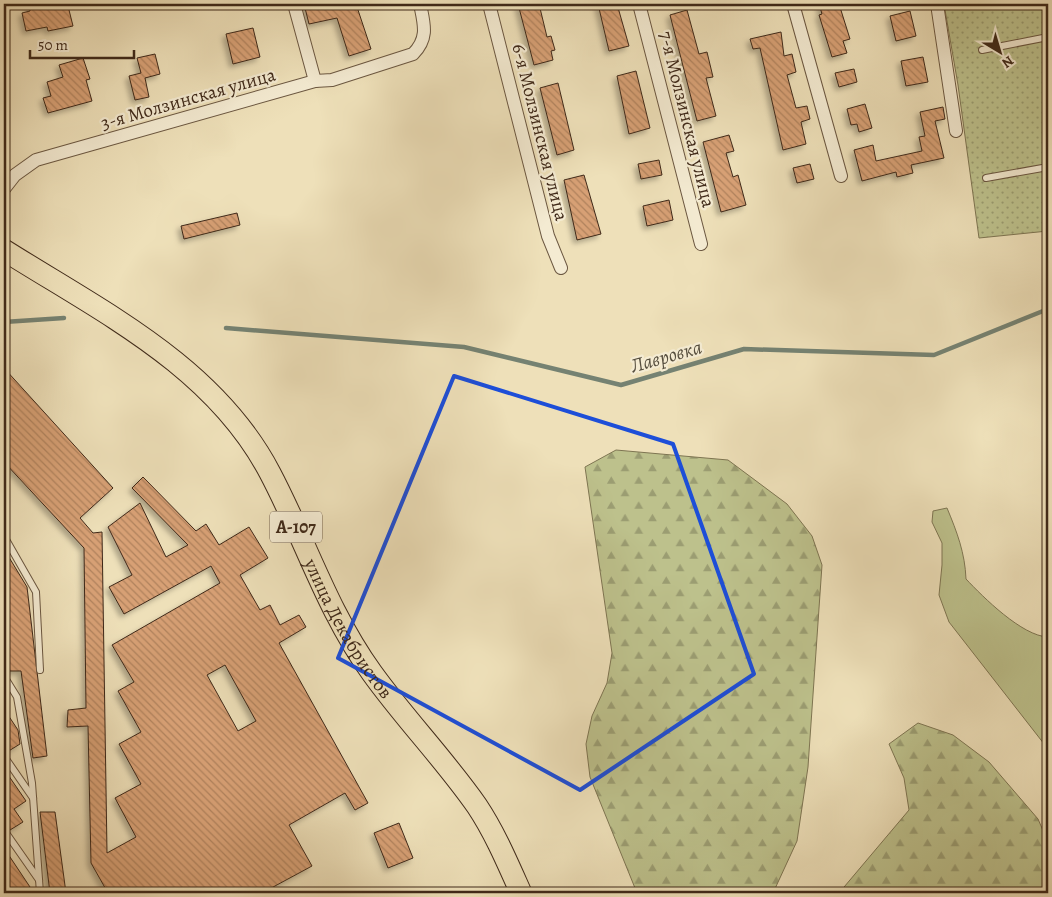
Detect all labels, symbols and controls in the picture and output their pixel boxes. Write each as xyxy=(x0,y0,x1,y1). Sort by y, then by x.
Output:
scale bar xyxy=(30,28,134,60)
street label: 7-я Молзинская улица xyxy=(653,28,722,210)
north arrow xyxy=(974,28,1024,78)
text: 50 m xyxy=(38,35,68,55)
street label: 6-я Молзинская улица xyxy=(505,41,575,224)
text: N xyxy=(998,51,1018,72)
street label: 3-я Молзинская улица xyxy=(98,61,279,136)
water label: Лавровка xyxy=(626,333,705,380)
road number: А-107 xyxy=(270,512,322,542)
street label: улица Декабристов xyxy=(297,554,399,704)

